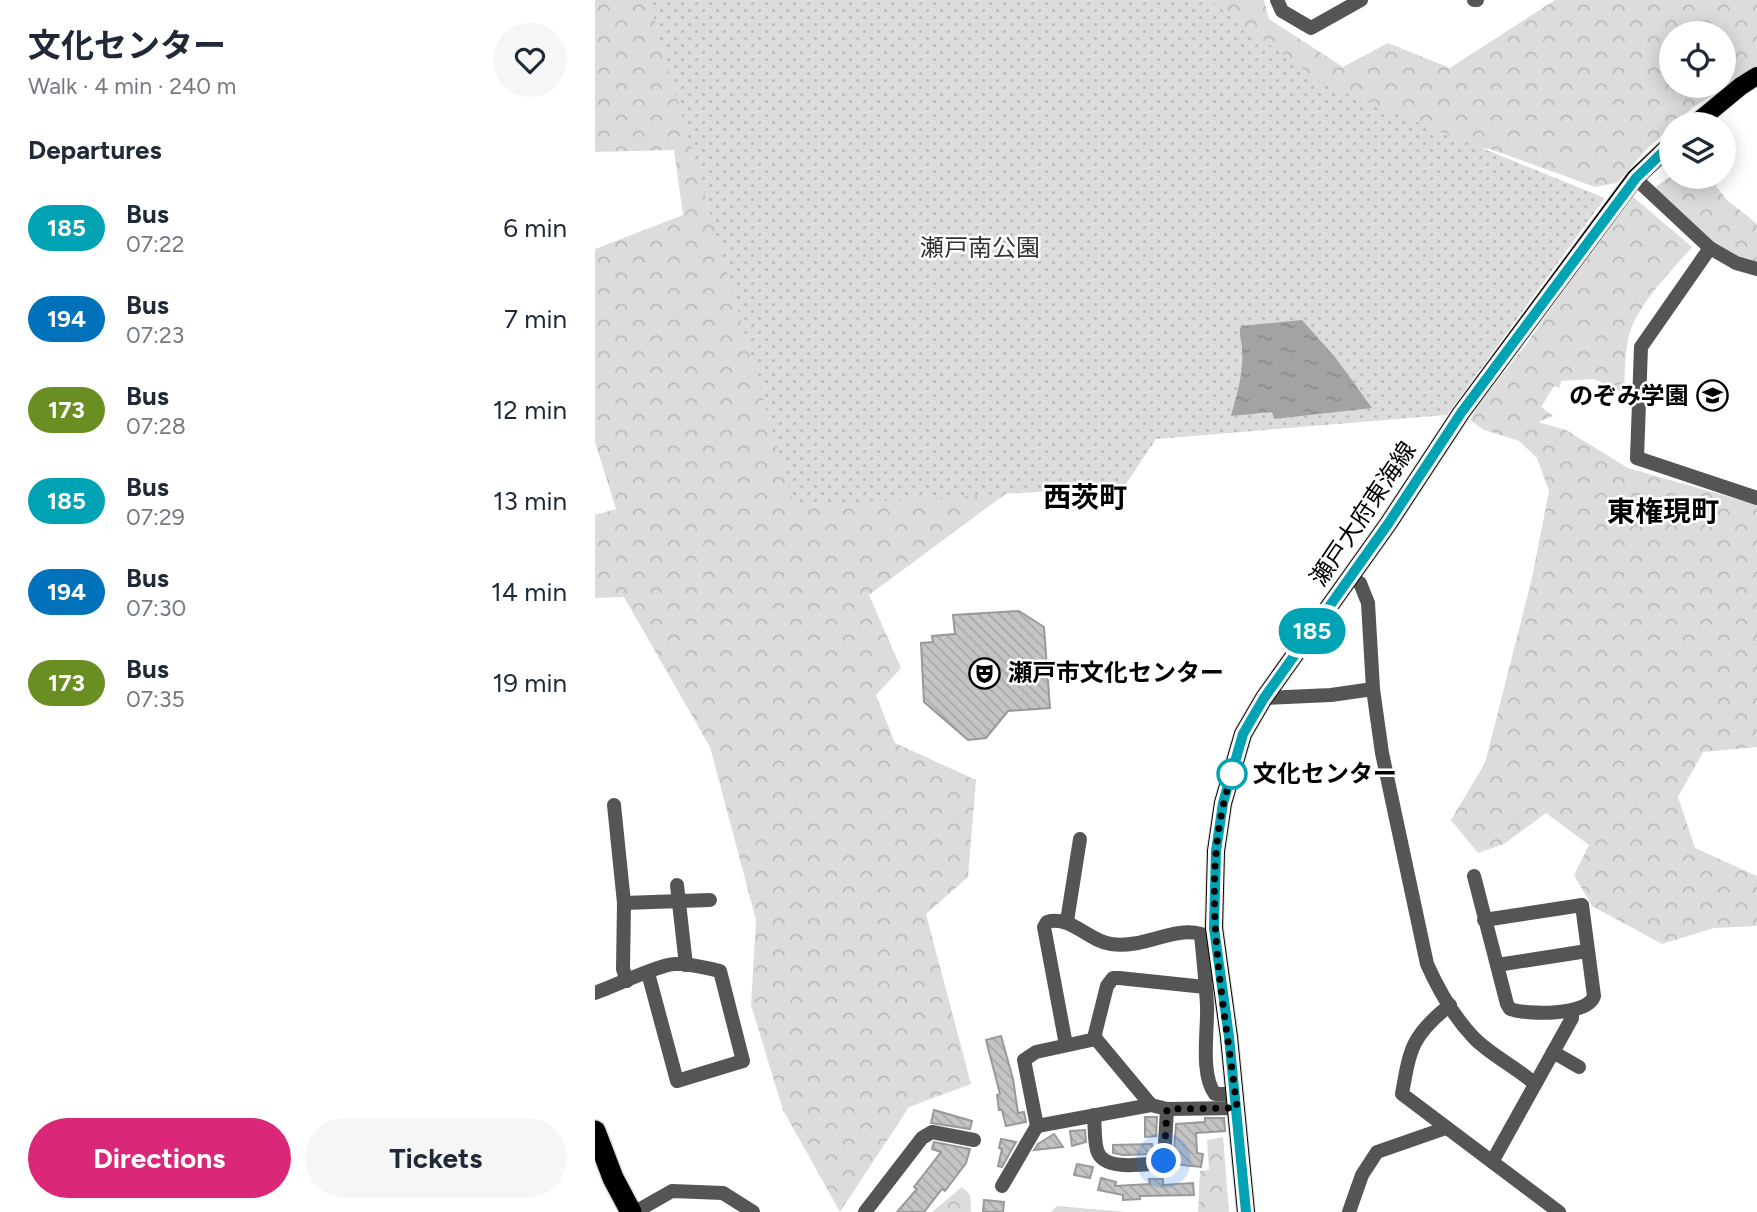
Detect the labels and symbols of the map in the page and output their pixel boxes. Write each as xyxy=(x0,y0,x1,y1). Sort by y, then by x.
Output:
park label: 瀬戸南公園 xyxy=(920,233,1040,262)
school or university icon: のぞみ学園 xyxy=(1695,379,1729,413)
place label: のぞみ学園 xyxy=(1569,381,1689,410)
street label: 瀬戸大府東海線 xyxy=(1304,436,1422,591)
district label: 西茨町 xyxy=(1043,480,1127,514)
district label: 東権現町 xyxy=(1607,494,1719,528)
line badge: 185 xyxy=(1272,608,1352,654)
theatre icon: 瀬戸市文化センター xyxy=(968,656,1002,690)
place label: 瀬戸市文化センター xyxy=(1008,658,1224,687)
marker: 文化センター xyxy=(1217,759,1247,789)
place label: 文化センター xyxy=(1253,759,1397,788)
your location xyxy=(1146,1143,1181,1178)

